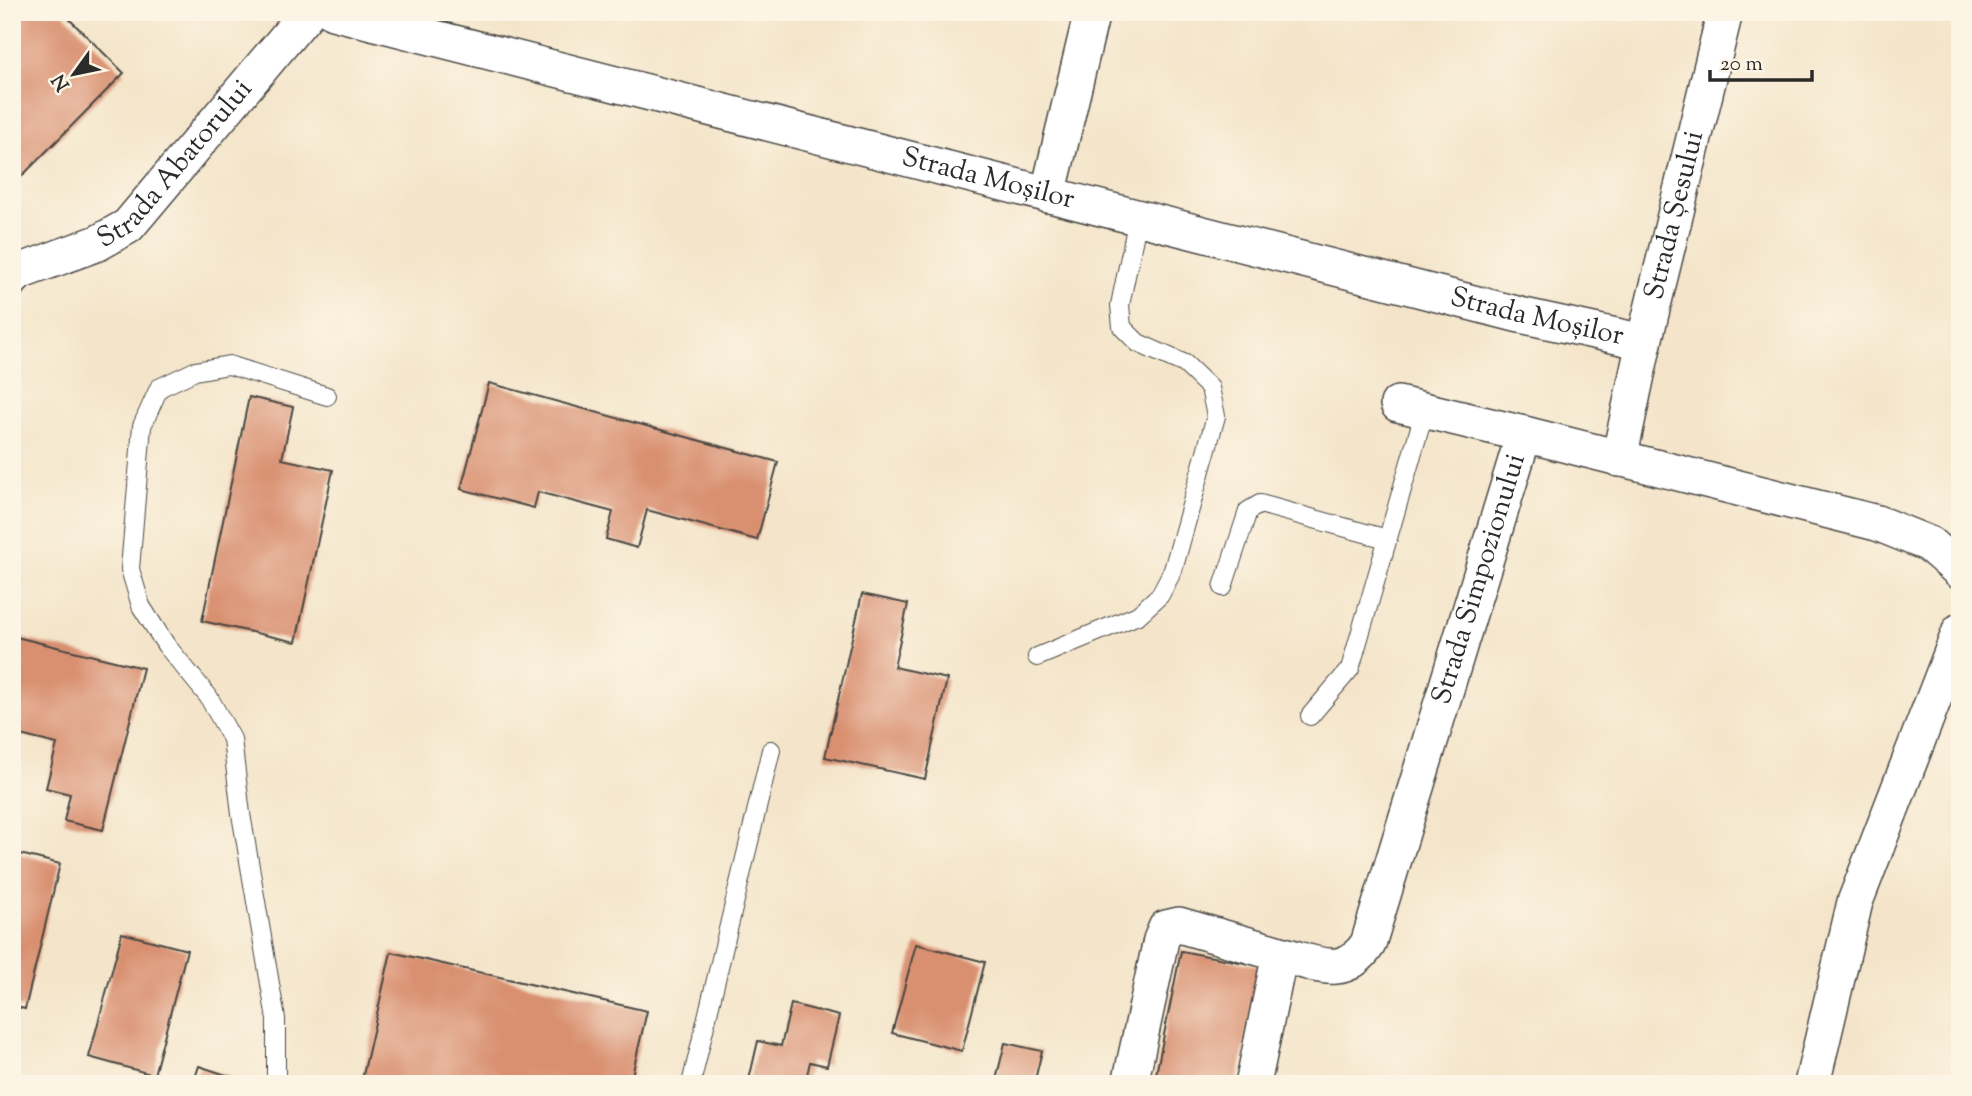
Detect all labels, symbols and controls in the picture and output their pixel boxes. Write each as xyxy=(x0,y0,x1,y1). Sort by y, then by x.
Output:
north arrow xyxy=(38,38,108,108)
scale bar xyxy=(1710,38,1811,82)
text: 20 m xyxy=(1720,50,1763,80)
text: N xyxy=(46,68,77,96)
street label: Strada Abatorului xyxy=(90,71,263,259)
street label: Strada Șesului xyxy=(1635,127,1715,304)
street label: Strada Moșilor xyxy=(897,138,1079,221)
street label: Strada Moșilor xyxy=(1446,278,1628,357)
street label: Strada Simpozionului xyxy=(1422,449,1537,710)

